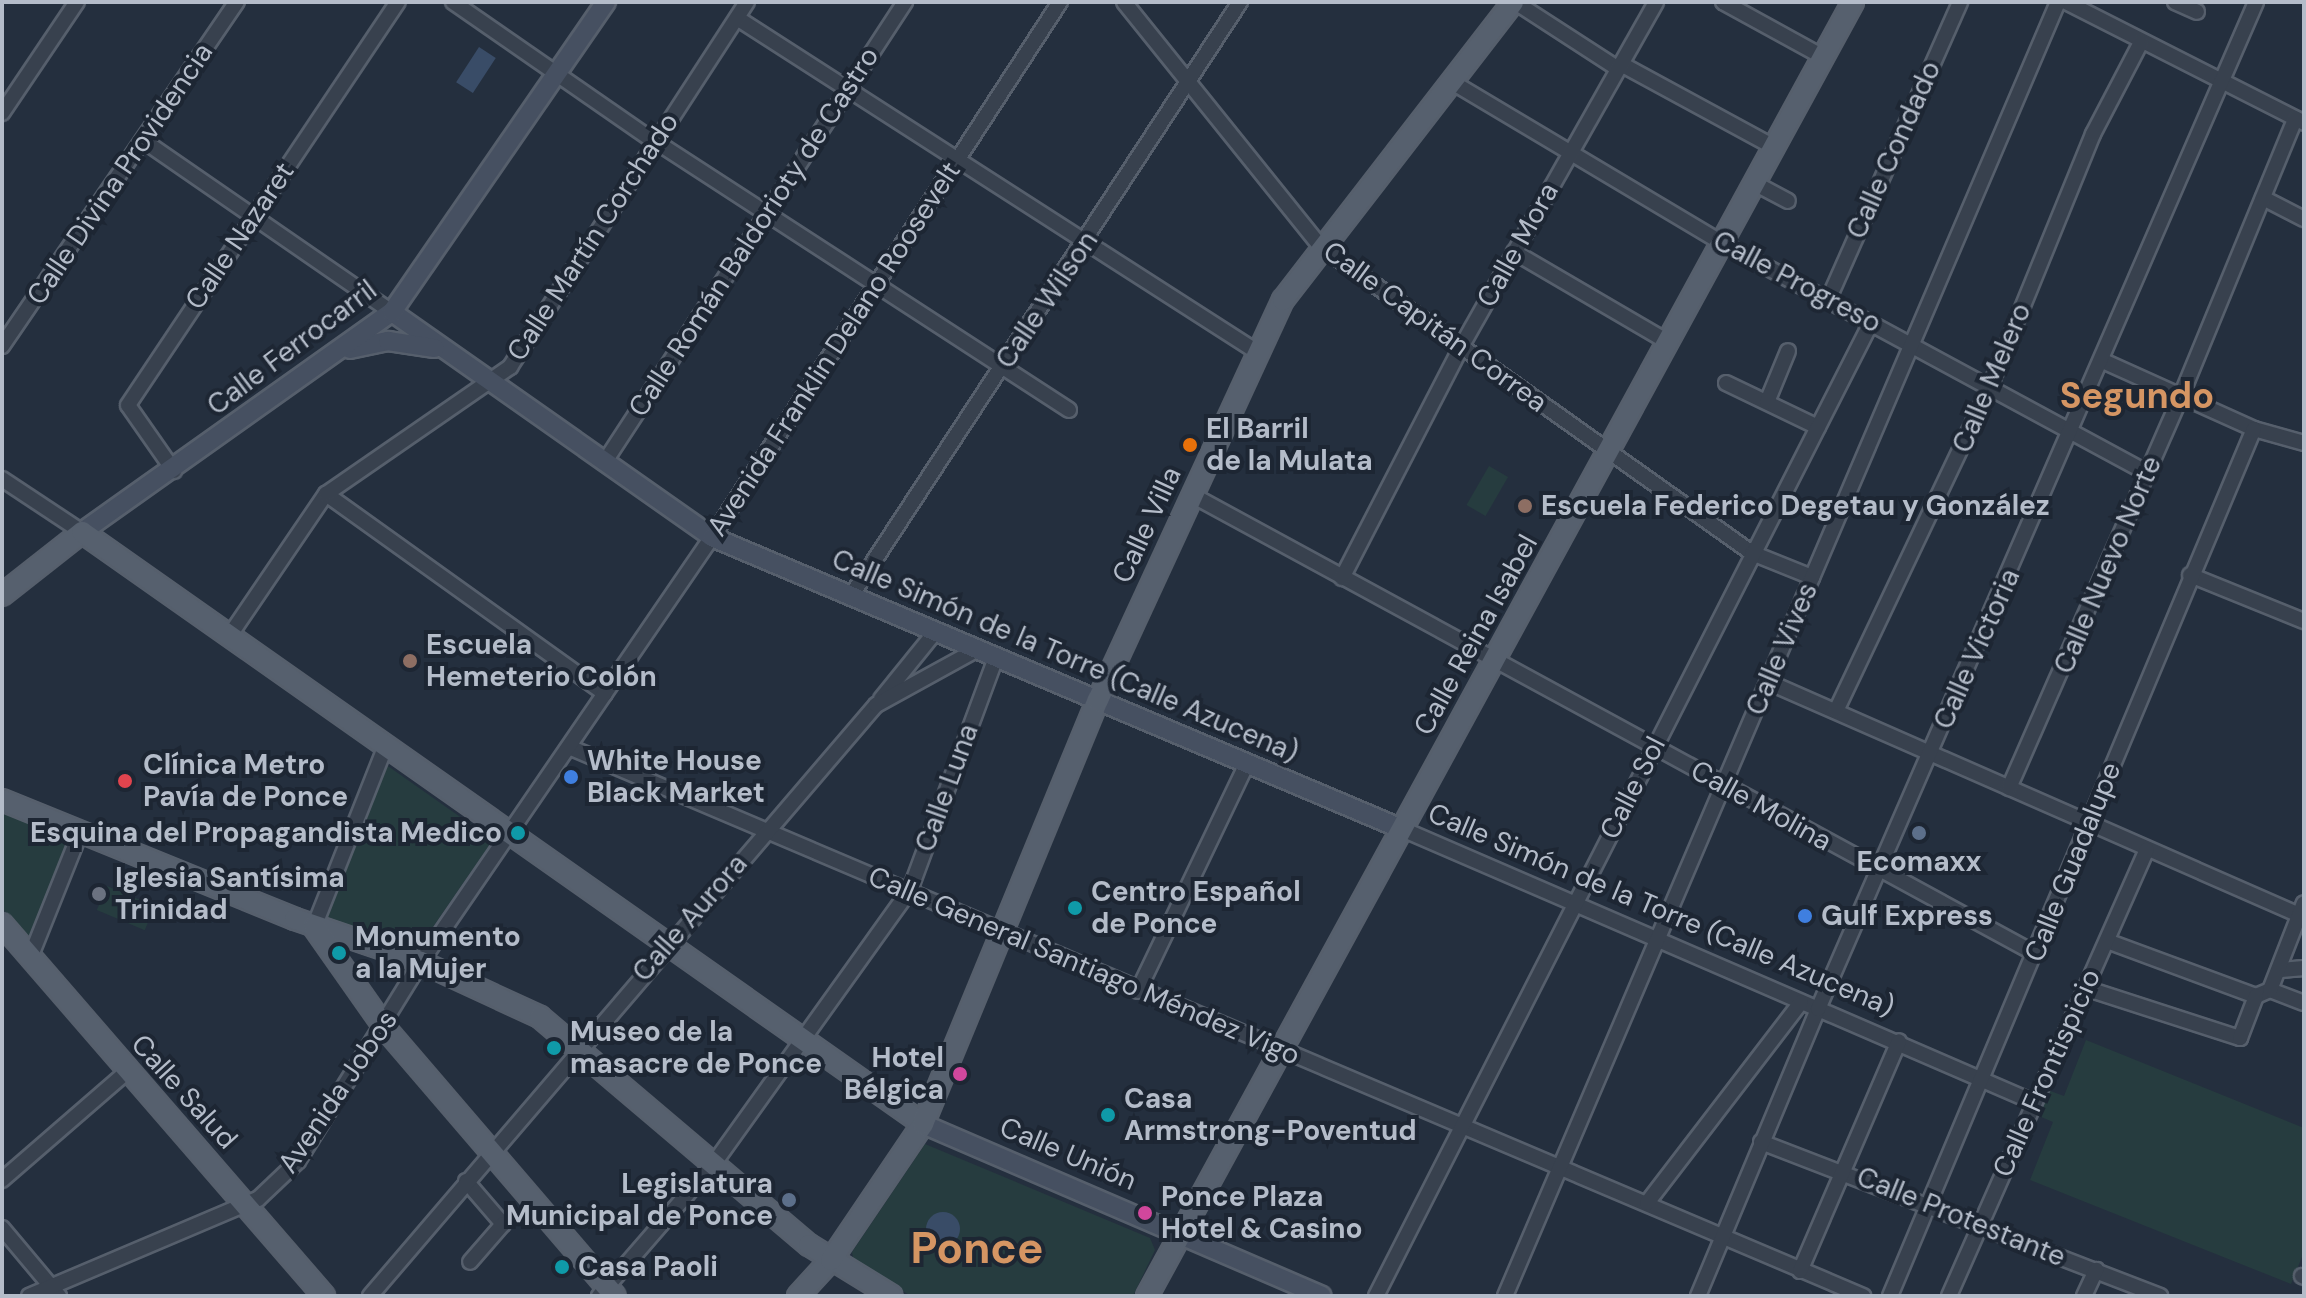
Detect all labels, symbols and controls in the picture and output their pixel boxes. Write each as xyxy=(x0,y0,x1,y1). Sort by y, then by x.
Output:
street label: Calle Divina Providencia xyxy=(20,37,220,311)
street label: Calle Román Baldorioty de Castro xyxy=(622,41,886,423)
street label: Calle Condado xyxy=(1840,56,1948,244)
street label: Calle Martín Corchado xyxy=(500,107,686,367)
street label: Avenida Franklin Delano Roosevelt xyxy=(700,155,968,543)
street label: Calle Nazaret xyxy=(179,156,301,316)
street label: Calle Mora xyxy=(1470,177,1566,313)
street label: Calle Progreso xyxy=(1707,224,1887,340)
street label: Calle Wilson xyxy=(989,225,1105,375)
street label: Calle Capitán Correa xyxy=(1317,235,1553,419)
street label: Calle Ferrocarril xyxy=(201,273,383,423)
street label: Calle Melero xyxy=(1945,298,2039,458)
district label: Segundo xyxy=(2060,374,2214,418)
place label: El Barril de la Mulata xyxy=(1206,412,1373,478)
marker: El Barril de la Mulata xyxy=(1181,436,1199,454)
street label: Calle Nuevo Norte xyxy=(2047,451,2169,679)
street label: Calle Villa xyxy=(1106,462,1188,588)
place label: Escuela Federico Degetau y González xyxy=(1541,489,2050,523)
marker: Escuela Federico Degetau y González xyxy=(1516,497,1534,515)
street label: Calle Reina Isabel xyxy=(1407,529,1545,741)
street label: Calle Simón de la Torre (Calle Azucena) xyxy=(827,542,1303,770)
street label: Calle Victoria xyxy=(1927,564,2027,734)
street label: Calle Vives xyxy=(1739,578,1825,720)
place label: Escuela Hemeterio Colón xyxy=(426,628,657,694)
marker: Escuela Hemeterio Colón xyxy=(401,652,419,670)
street label: Calle Luna xyxy=(908,720,986,856)
street label: Calle Sol xyxy=(1593,731,1673,845)
place label: White House Black Market xyxy=(587,744,765,810)
place label: Clínica Metro Pavía de Ponce xyxy=(143,748,348,814)
street label: Calle Molina xyxy=(1685,754,1837,858)
street label: Calle Guadalupe xyxy=(2018,757,2128,967)
marker: White House Black Market xyxy=(562,768,580,786)
marker: Clínica Metro Pavía de Ponce xyxy=(114,770,136,792)
street label: Calle Simón de la Torre (Calle Azucena) xyxy=(1423,796,1899,1024)
place label: Esquina del Propagandista Medico xyxy=(30,816,502,850)
marker: Esquina del Propagandista Medico xyxy=(509,824,527,842)
marker: Ecomaxx xyxy=(1910,824,1928,842)
place label: Ecomaxx xyxy=(1856,845,1982,879)
street label: Calle Aurora xyxy=(626,848,754,988)
street label: Calle General Santiago Méndez Vigo xyxy=(863,860,1305,1072)
place label: Iglesia Santísima Trinidad xyxy=(115,861,345,927)
place label: Centro Español de Ponce xyxy=(1091,875,1301,941)
marker: Iglesia Santísima Trinidad xyxy=(90,885,108,903)
marker: Centro Español de Ponce xyxy=(1066,899,1084,917)
place label: Gulf Express xyxy=(1821,899,1993,933)
marker: Gulf Express xyxy=(1796,907,1814,925)
place label: Monumento a la Mujer xyxy=(355,920,521,986)
marker: Monumento a la Mujer xyxy=(330,944,348,962)
street label: Calle Frontispicio xyxy=(1986,964,2108,1182)
street label: Avenida Jobos xyxy=(271,1004,405,1180)
place label: Museo de la masacre de Ponce xyxy=(570,1015,822,1081)
street label: Calle Salud xyxy=(124,1028,244,1156)
marker: Museo de la masacre de Ponce xyxy=(545,1039,563,1057)
place label: Hotel Bélgica xyxy=(844,1041,944,1107)
marker: Hotel Bélgica xyxy=(951,1065,969,1083)
place label: Casa Armstrong-Poventud xyxy=(1124,1082,1417,1148)
marker: Casa Armstrong-Poventud xyxy=(1099,1106,1117,1124)
street label: Calle Unión xyxy=(995,1110,1141,1198)
street label: Calle Protestante xyxy=(1852,1160,2070,1274)
place label: Legislatura Municipal de Ponce xyxy=(506,1167,773,1233)
place label: Ponce Plaza Hotel & Casino xyxy=(1161,1180,1363,1246)
marker: Legislatura Municipal de Ponce xyxy=(780,1191,798,1209)
marker: Ponce Plaza Hotel & Casino xyxy=(1136,1204,1154,1222)
district label: Ponce xyxy=(910,1222,1044,1274)
place label: Casa Paoli xyxy=(578,1250,718,1284)
marker: Casa Paoli xyxy=(553,1258,571,1276)

